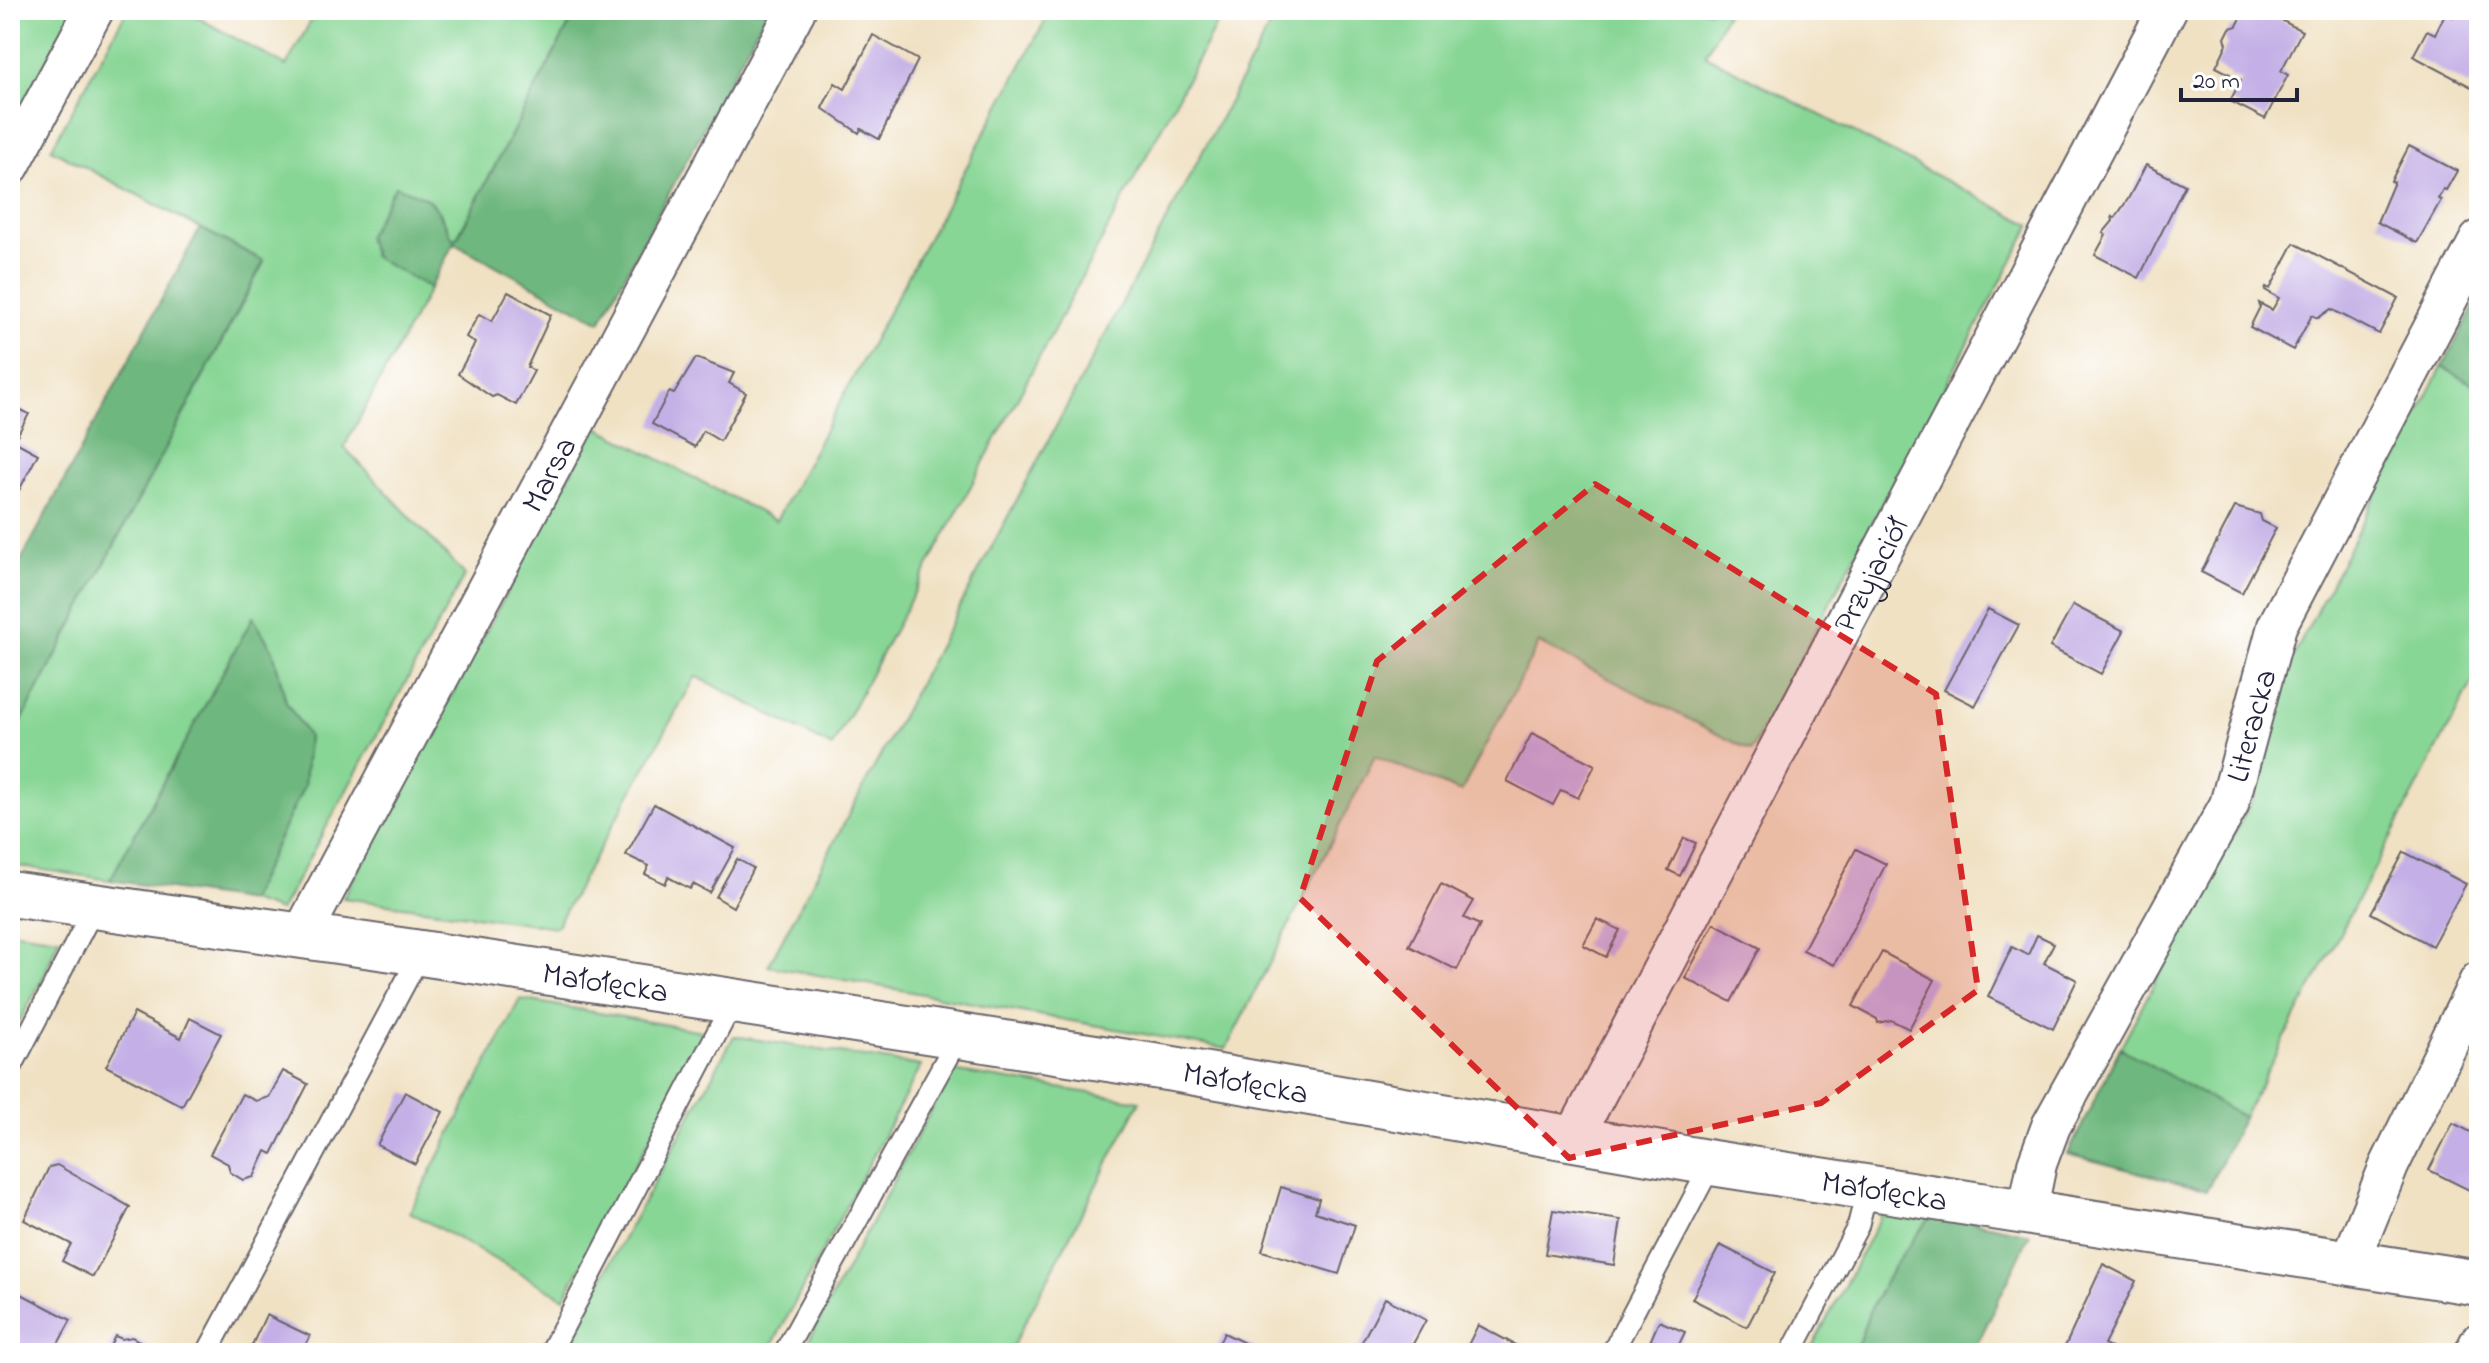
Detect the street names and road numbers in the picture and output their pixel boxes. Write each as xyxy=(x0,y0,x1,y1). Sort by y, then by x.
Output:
street label: Marsa xyxy=(511,429,591,522)
street label: Przyjaciół xyxy=(1823,509,1923,642)
street label: Literacka xyxy=(2216,664,2291,788)
street label: Małołęcka xyxy=(539,952,671,1018)
street label: Małołęcka xyxy=(1179,1051,1312,1119)
street label: Małołęcka xyxy=(1818,1160,1950,1226)

